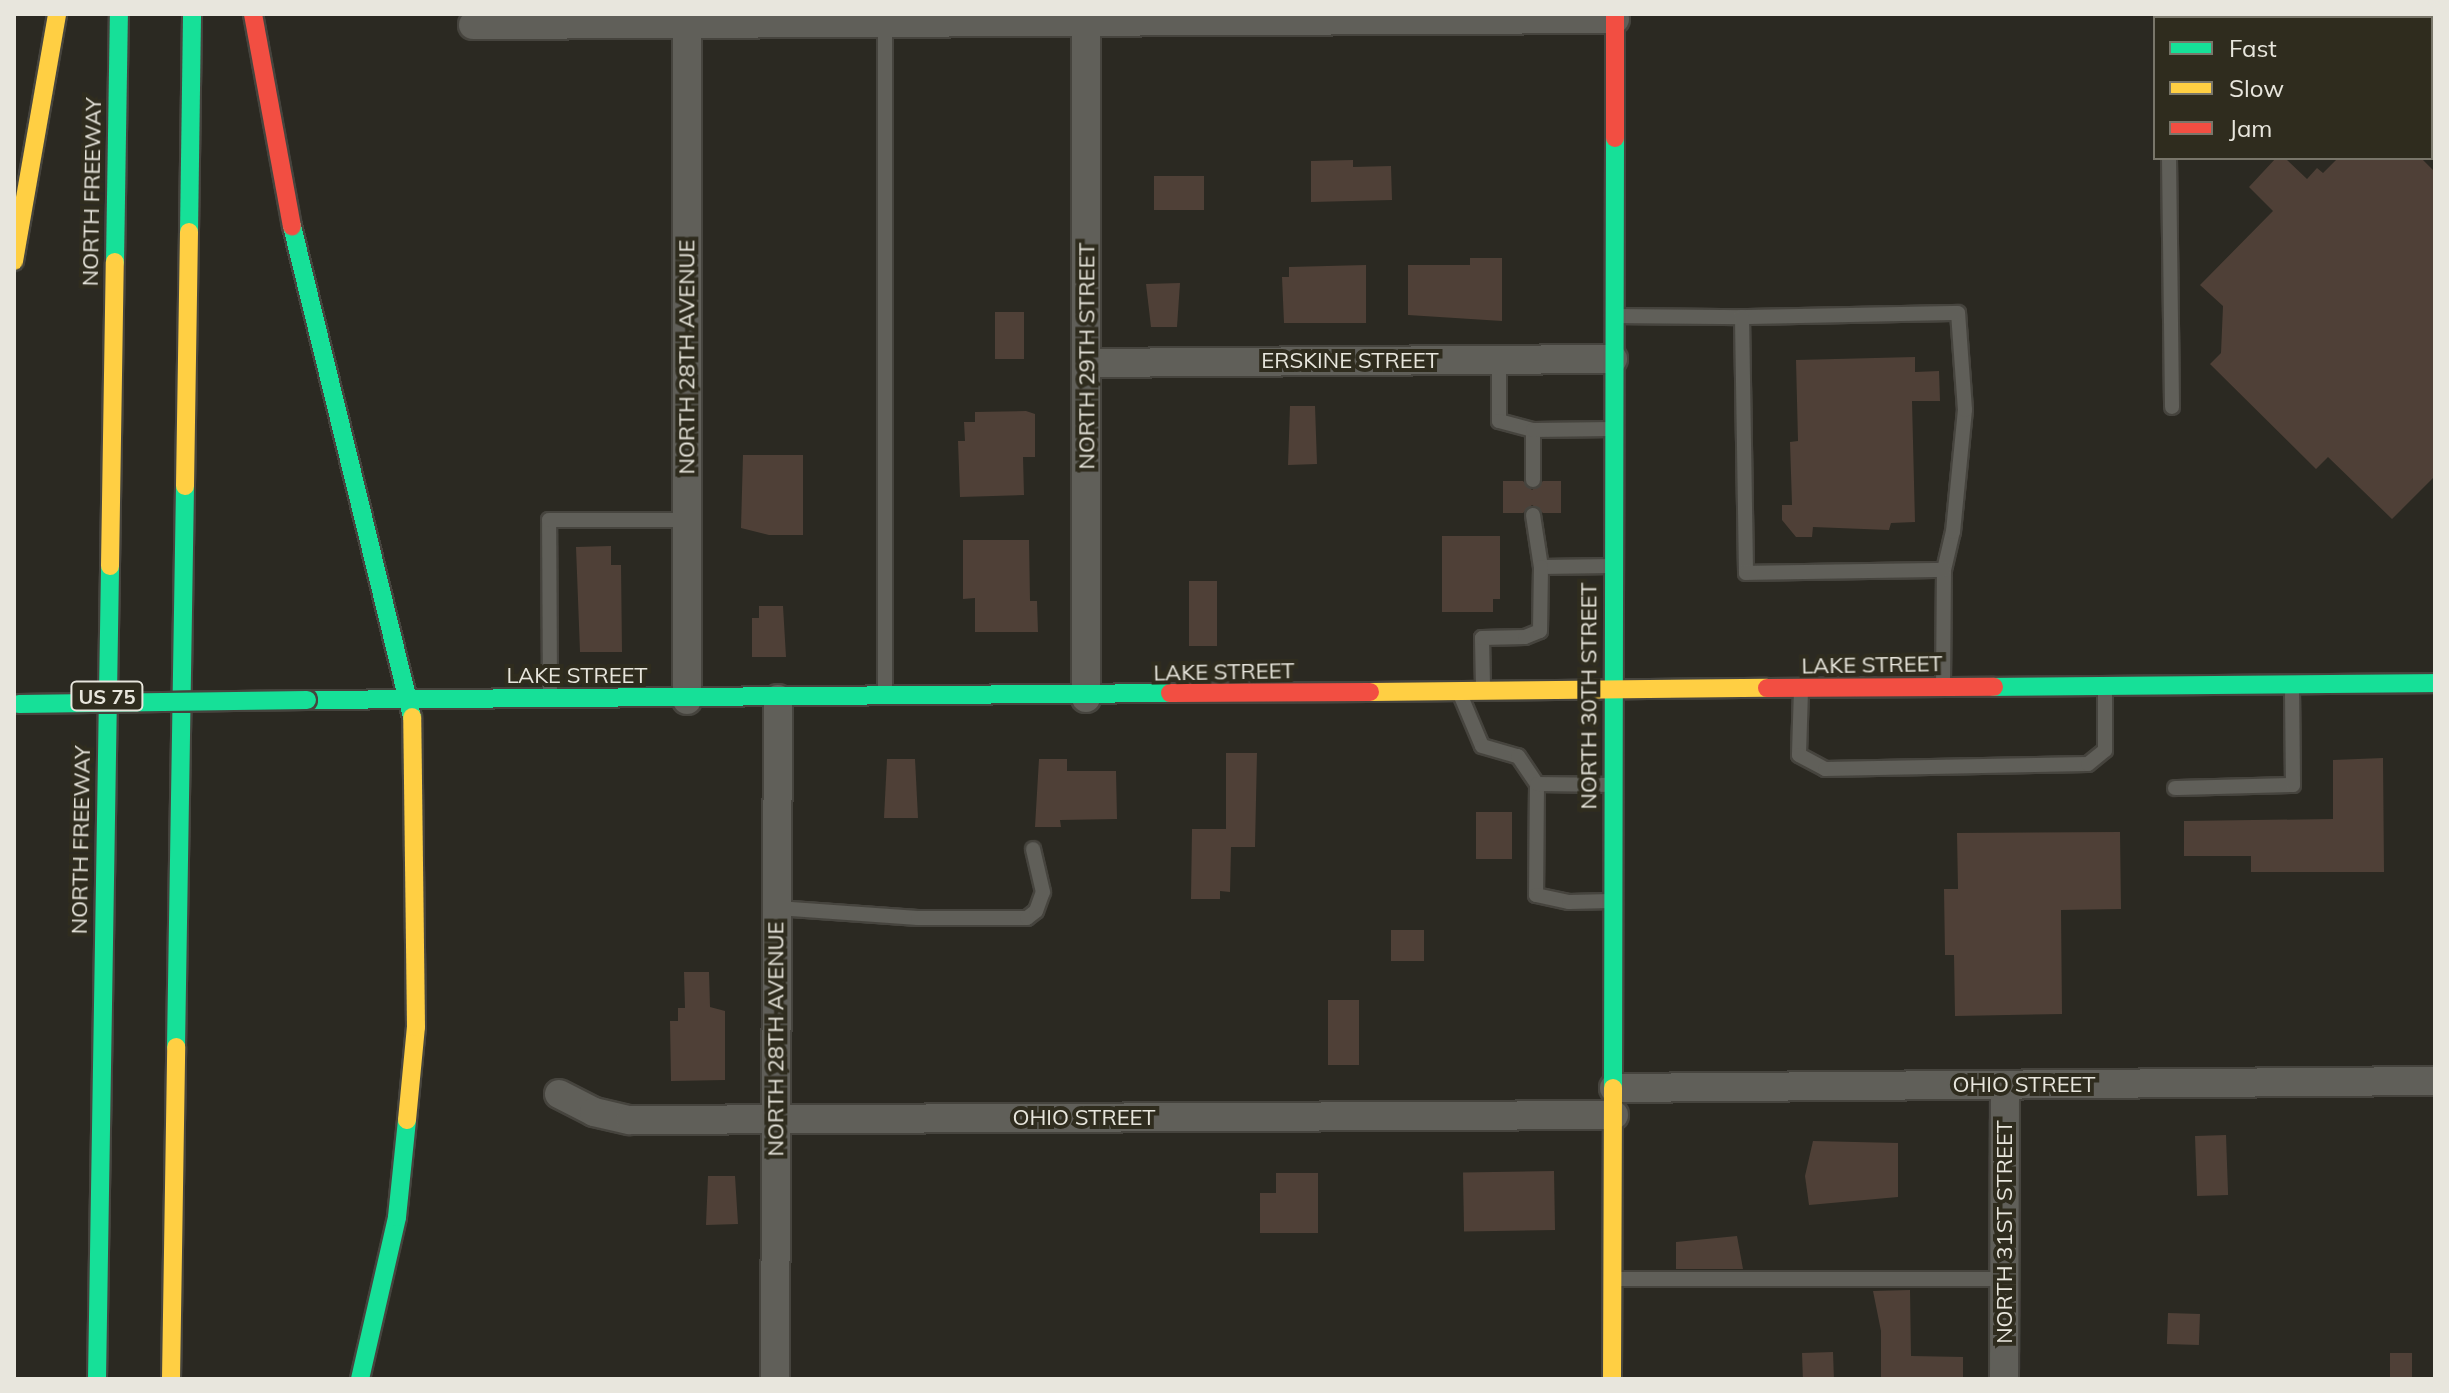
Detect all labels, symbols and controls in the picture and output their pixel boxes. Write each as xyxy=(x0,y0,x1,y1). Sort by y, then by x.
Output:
legend xyxy=(2153,16,2433,160)
text: Fast xyxy=(2229,33,2277,63)
text: Slow xyxy=(2229,73,2284,103)
street label: NORTH FREEWAY xyxy=(77,97,107,287)
text: Jam xyxy=(2229,113,2272,143)
street label: NORTH 28TH AVENUE xyxy=(674,239,700,475)
street label: NORTH 29TH STREET xyxy=(1074,242,1100,470)
street label: ERSKINE STREET xyxy=(1261,348,1439,374)
street label: NORTH 30TH STREET xyxy=(1576,582,1602,810)
street label: LAKE STREET xyxy=(1801,651,1943,679)
street label: LAKE STREET xyxy=(1153,658,1295,686)
street label: LAKE STREET xyxy=(506,663,648,689)
road number: US 75 xyxy=(69,680,145,712)
street label: NORTH FREEWAY xyxy=(66,745,96,935)
street label: NORTH 28TH AVENUE xyxy=(763,921,789,1157)
street label: OHIO STREET xyxy=(1952,1072,2096,1098)
street label: OHIO STREET xyxy=(1012,1105,1156,1131)
street label: NORTH 31ST STREET xyxy=(1992,1120,2018,1344)

